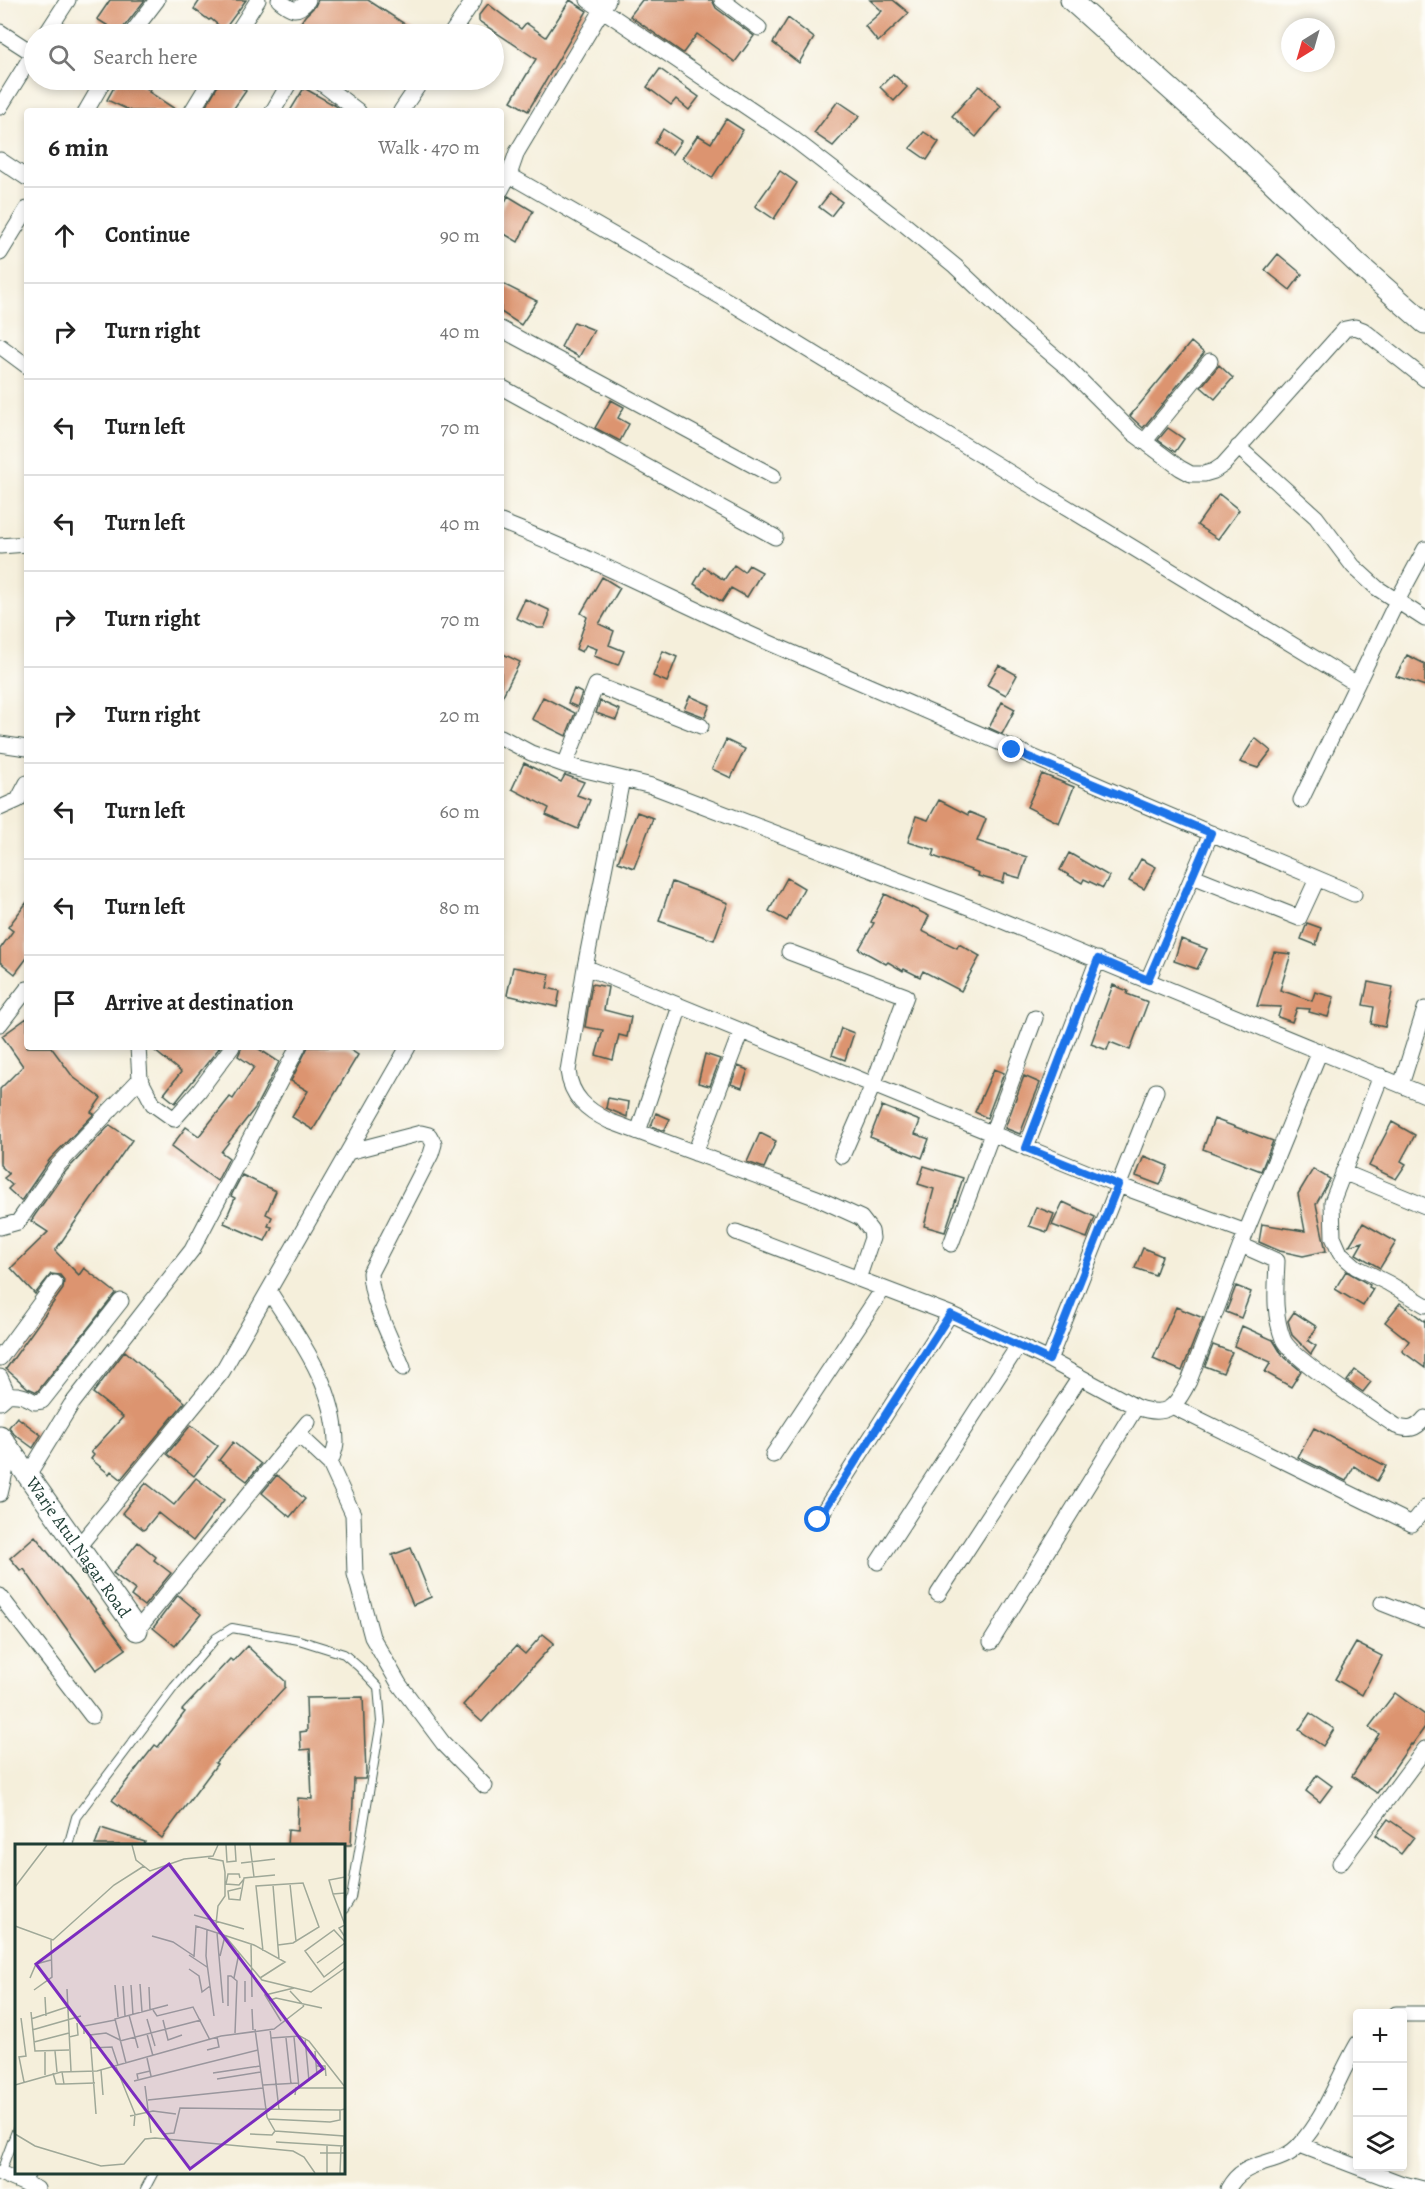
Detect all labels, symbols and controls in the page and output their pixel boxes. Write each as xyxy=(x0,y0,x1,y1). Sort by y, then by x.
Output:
north arrow xyxy=(1281,18,1335,72)
search box xyxy=(24,24,504,90)
icon: search xyxy=(45,41,78,74)
text: Search here xyxy=(93,42,198,72)
text: 6 min xyxy=(48,130,109,165)
text: Walk · 470 m xyxy=(378,134,480,161)
icon: ahead xyxy=(48,219,81,252)
text: Continue xyxy=(105,220,190,250)
text: 90 m xyxy=(440,222,480,249)
icon: right xyxy=(48,315,81,348)
text: Turn right xyxy=(105,316,201,346)
text: 40 m xyxy=(440,318,480,345)
icon: left xyxy=(48,411,81,444)
text: Turn left xyxy=(105,412,185,442)
text: 70 m xyxy=(440,414,480,441)
icon: left xyxy=(48,507,81,540)
text: Turn left xyxy=(105,508,185,538)
text: 40 m xyxy=(440,510,480,537)
icon: right xyxy=(48,603,81,636)
text: Turn right xyxy=(105,604,201,634)
text: 70 m xyxy=(440,606,480,633)
icon: right xyxy=(48,699,81,732)
text: Turn right xyxy=(105,700,201,730)
text: 20 m xyxy=(439,702,480,729)
route end xyxy=(998,736,1024,762)
icon: left xyxy=(48,795,81,828)
text: Turn left xyxy=(105,796,185,826)
text: 60 m xyxy=(440,798,480,825)
icon: left xyxy=(48,891,81,924)
text: Turn left xyxy=(105,892,185,922)
text: 80 m xyxy=(439,894,480,921)
icon: arrive xyxy=(48,987,81,1020)
text: Arrive at destination xyxy=(105,988,294,1018)
street label: Warje Atul Nagar Road xyxy=(20,1471,137,1623)
route start xyxy=(804,1506,830,1532)
inset map xyxy=(15,1844,345,2174)
map controls xyxy=(1353,2009,1407,2171)
button: + xyxy=(1353,2009,1407,2063)
button: − xyxy=(1353,2063,1407,2117)
button: layers xyxy=(1353,2117,1407,2171)

